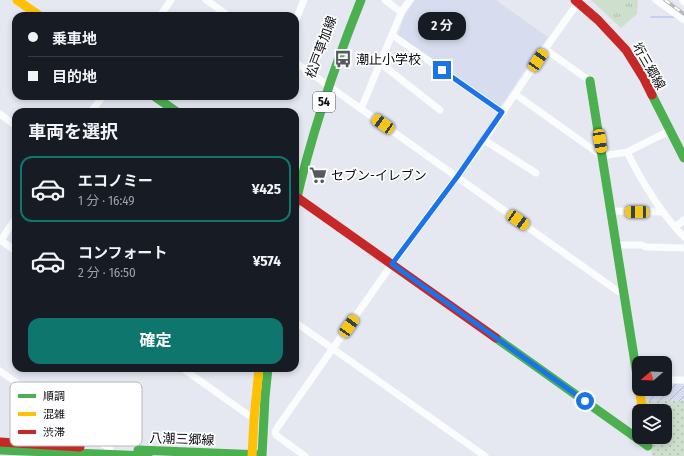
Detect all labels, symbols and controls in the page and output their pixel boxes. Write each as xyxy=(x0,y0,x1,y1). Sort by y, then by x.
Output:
callout: 2 分 xyxy=(418,12,466,40)
street label: 松戸草加線 xyxy=(303,14,339,80)
text: 2 分 xyxy=(431,18,453,33)
text: 乗車地 xyxy=(52,30,97,48)
street label: 垳三郷線 xyxy=(630,40,668,92)
car xyxy=(526,47,550,73)
bus stop icon: 潮止小学校 xyxy=(333,49,353,69)
place label: 潮止小学校 xyxy=(356,52,421,67)
route end xyxy=(433,61,451,79)
text: 目的地 xyxy=(52,68,97,86)
road number: 54 xyxy=(313,92,335,112)
car xyxy=(370,112,396,136)
text: 車両を選択 xyxy=(28,121,118,143)
car xyxy=(592,128,608,154)
supermarket icon: セブン-イレブン xyxy=(308,165,328,185)
place label: セブン-イレブン xyxy=(331,168,427,183)
icon: car xyxy=(30,171,66,207)
text: エコノミー xyxy=(78,172,153,190)
text: ¥425 xyxy=(252,180,281,198)
text: 1 分 · 16:49 xyxy=(78,193,135,208)
car xyxy=(625,206,649,218)
car xyxy=(505,208,531,232)
icon: car xyxy=(30,243,66,279)
text: コンフォート xyxy=(78,244,168,262)
text: ¥574 xyxy=(253,252,281,270)
text: 2 分 · 16:50 xyxy=(78,265,136,280)
car xyxy=(337,313,361,339)
button: 確定 xyxy=(28,318,283,364)
north arrow xyxy=(632,356,672,396)
map controls xyxy=(632,356,672,444)
legend xyxy=(10,382,142,446)
text: 順調 xyxy=(43,390,65,403)
route start xyxy=(576,392,594,410)
button: layers xyxy=(632,404,672,444)
text: 混雑 xyxy=(43,408,65,421)
text: 渋滞 xyxy=(43,426,65,439)
street label: 八潮三郷線 xyxy=(149,430,215,448)

